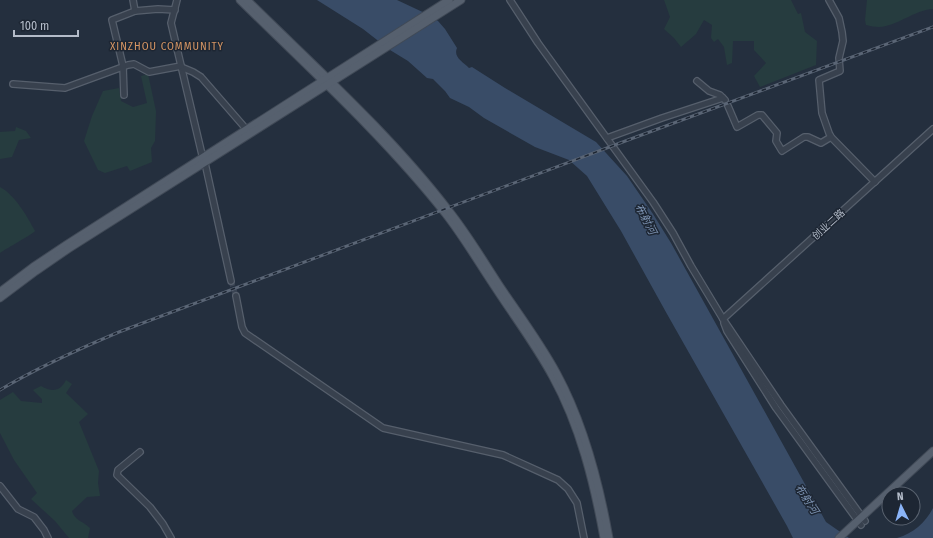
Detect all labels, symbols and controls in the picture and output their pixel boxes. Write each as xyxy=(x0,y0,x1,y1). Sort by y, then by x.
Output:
scale bar xyxy=(14,12,78,38)
text: 100 m xyxy=(20,19,49,33)
district label: XINZHOU COMMUNITY xyxy=(110,40,224,53)
water label: 布射河 xyxy=(632,202,660,239)
street label: 创业二路 xyxy=(810,207,848,243)
water label: 布射河 xyxy=(792,482,822,518)
north arrow xyxy=(881,486,921,526)
text: N xyxy=(896,490,904,503)

